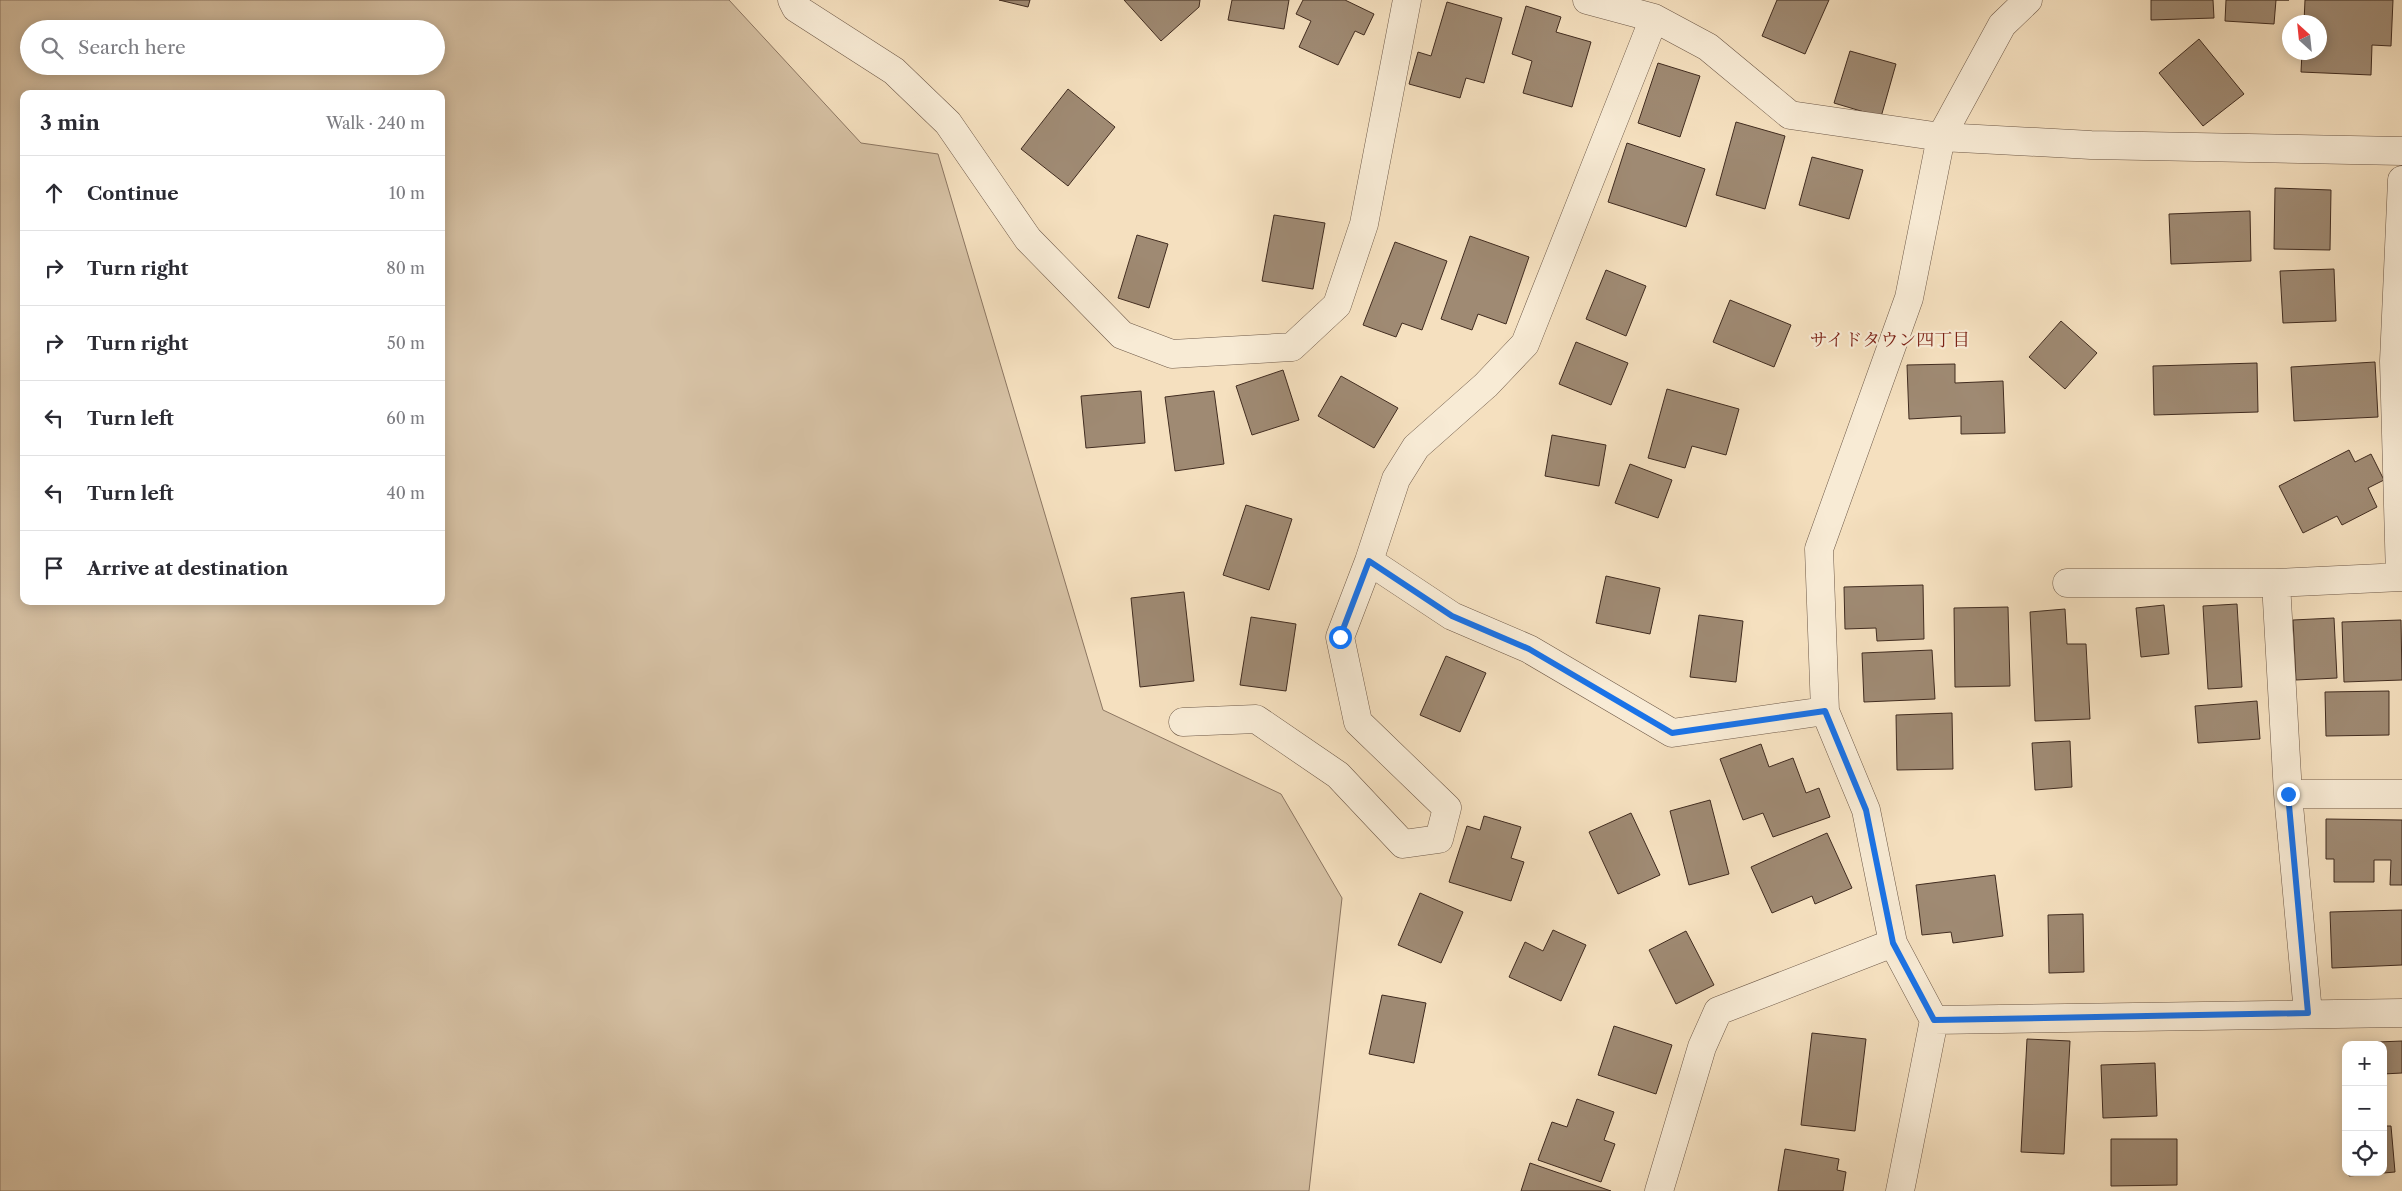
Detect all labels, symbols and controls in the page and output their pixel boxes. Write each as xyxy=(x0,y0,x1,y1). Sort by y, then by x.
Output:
north arrow xyxy=(2282,15,2327,60)
search box xyxy=(20,20,445,75)
icon: search xyxy=(38,34,66,62)
text: Search here xyxy=(78,36,186,59)
text: 3 min xyxy=(40,110,100,135)
text: Walk · 240 m xyxy=(326,113,425,133)
icon: ahead xyxy=(40,179,68,207)
text: Continue xyxy=(87,182,179,205)
text: 10 m xyxy=(389,183,425,203)
icon: right xyxy=(40,254,68,282)
text: Turn right xyxy=(87,257,188,280)
text: 80 m xyxy=(386,258,425,278)
icon: right xyxy=(40,329,68,357)
district label: サイドタウン四丁目 xyxy=(1810,329,1970,351)
text: Turn right xyxy=(87,332,188,355)
text: 50 m xyxy=(387,333,425,353)
icon: left xyxy=(40,404,68,432)
text: Turn left xyxy=(87,407,174,430)
text: 60 m xyxy=(386,408,425,428)
icon: left xyxy=(40,479,68,507)
text: Turn left xyxy=(87,482,174,505)
text: 40 m xyxy=(386,483,425,503)
icon: arrive xyxy=(40,554,68,582)
text: Arrive at destination xyxy=(87,557,288,580)
route start xyxy=(1329,626,1352,649)
route end xyxy=(2277,783,2300,806)
map controls xyxy=(2342,1041,2387,1176)
button: + xyxy=(2342,1041,2387,1086)
button: − xyxy=(2342,1086,2387,1131)
button: locate xyxy=(2342,1131,2387,1176)

